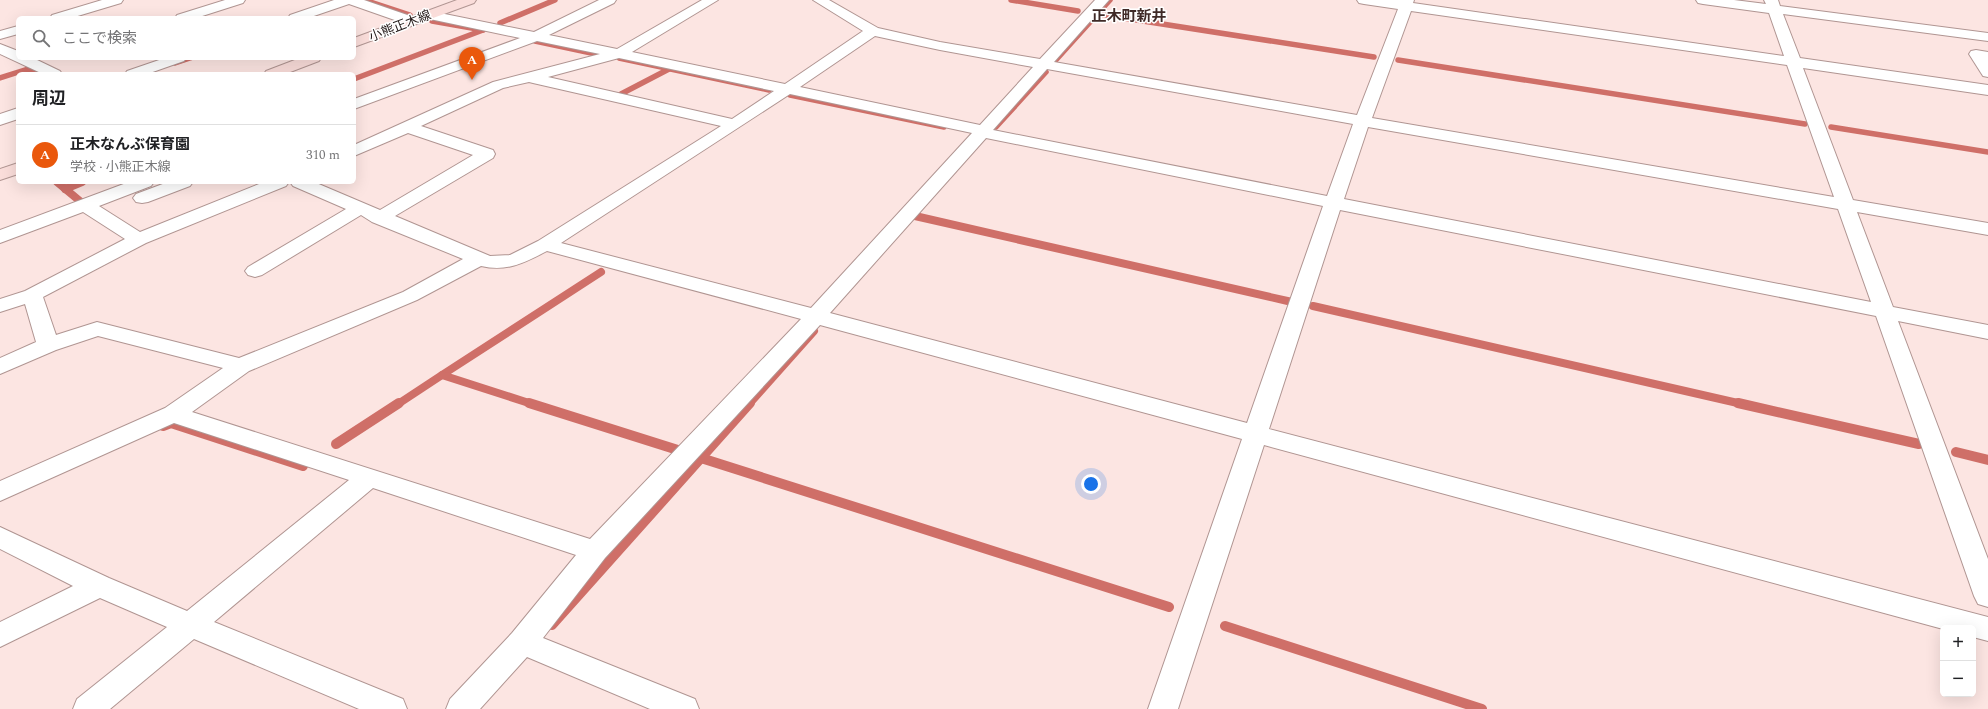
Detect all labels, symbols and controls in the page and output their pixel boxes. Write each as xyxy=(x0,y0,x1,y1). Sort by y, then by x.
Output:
street label: 小熊正木線 xyxy=(366,5,434,47)
district label: 正木町新井 xyxy=(1091,5,1167,28)
search box xyxy=(16,16,356,60)
icon: search xyxy=(30,27,52,49)
text: ここで検索 xyxy=(62,27,137,50)
pin: A xyxy=(459,47,485,80)
text: 周辺 xyxy=(32,86,66,112)
text: 正木なんぶ保育園 xyxy=(70,133,190,156)
text: A xyxy=(40,145,50,165)
text: 310 m xyxy=(306,145,340,165)
text: 学校 · 小熊正木線 xyxy=(70,157,171,177)
your location xyxy=(1081,474,1101,494)
map controls xyxy=(1940,625,1976,697)
button: + xyxy=(1940,625,1976,661)
button: − xyxy=(1940,661,1976,697)

